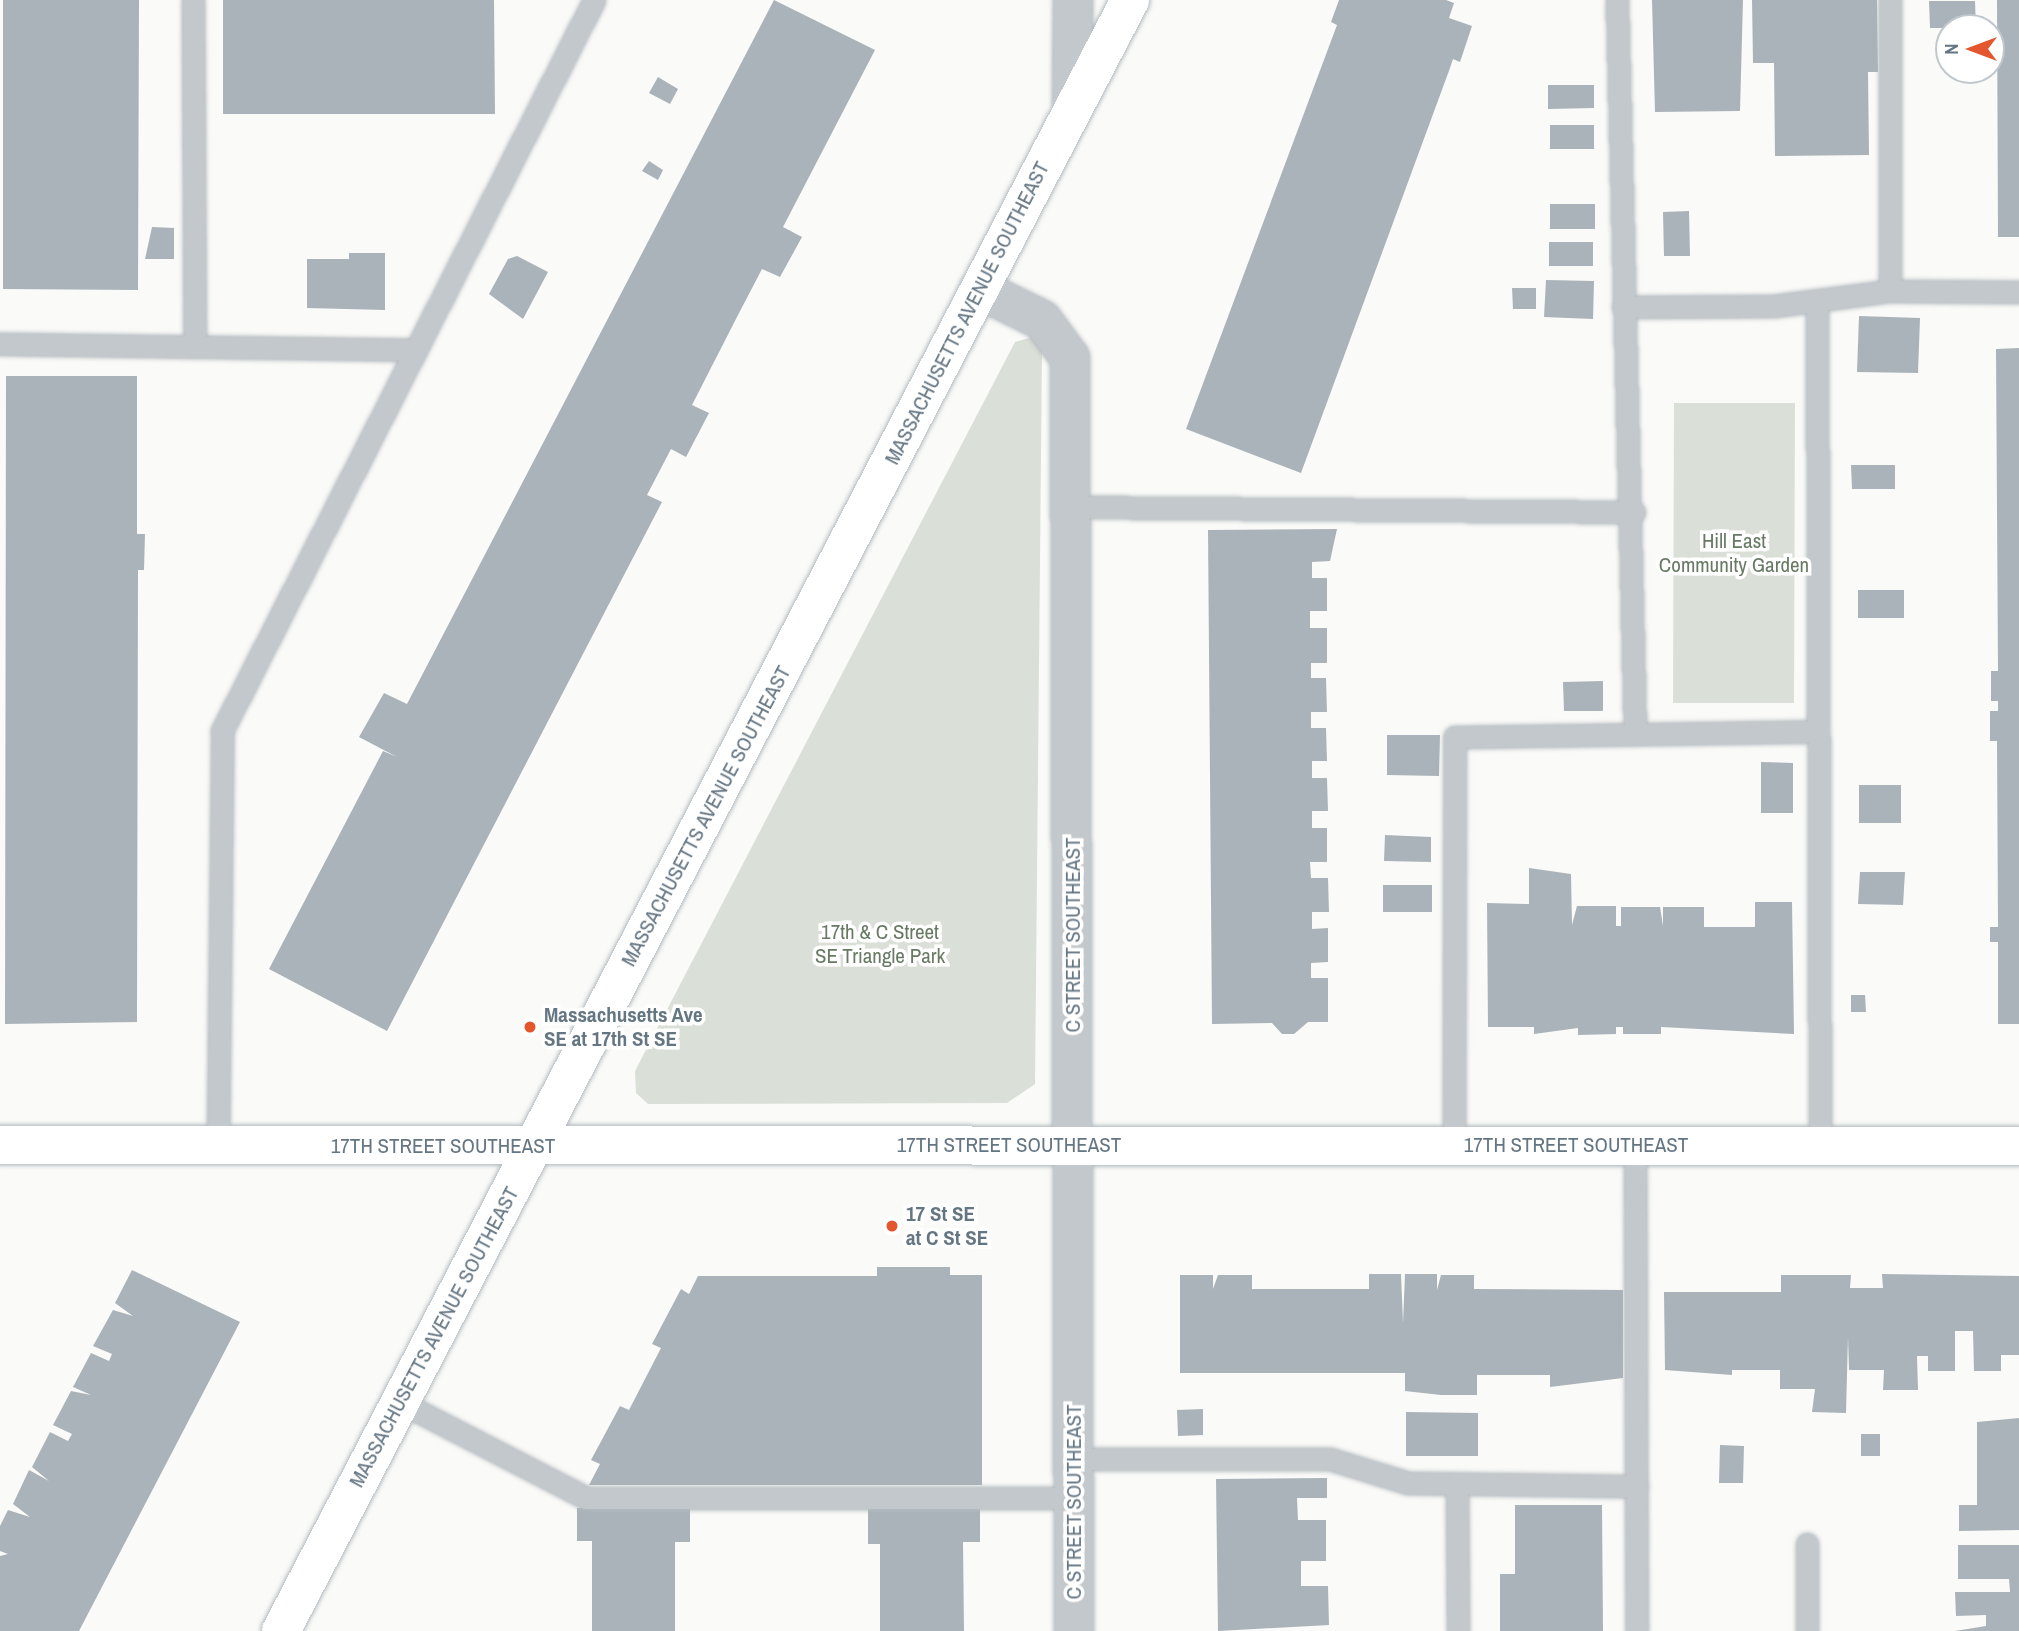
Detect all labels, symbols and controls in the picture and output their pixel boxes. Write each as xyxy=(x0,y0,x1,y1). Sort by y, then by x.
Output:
north arrow xyxy=(1935,14,2005,84)
text: N xyxy=(1938,43,1964,55)
street label: MASSACHUSETTS AVENUE SOUTHEAST xyxy=(879,157,1055,469)
park label: Hill East Community Garden xyxy=(1659,528,1809,578)
street label: MASSACHUSETTS AVENUE SOUTHEAST xyxy=(616,661,796,971)
street label: C STREET SOUTHEAST xyxy=(1060,837,1086,1033)
park label: 17th & C Street SE Triangle Park xyxy=(815,919,945,969)
place label: Massachusetts Ave SE at 17th St SE xyxy=(544,1002,703,1052)
marker: Massachusetts Ave SE at 17th St SE xyxy=(522,1019,538,1035)
street label: 17TH STREET SOUTHEAST xyxy=(897,1132,1121,1158)
street label: 17TH STREET SOUTHEAST xyxy=(1464,1132,1688,1158)
street label: 17TH STREET SOUTHEAST xyxy=(331,1133,555,1159)
street label: MASSACHUSETTS AVENUE SOUTHEAST xyxy=(344,1182,524,1492)
place label: 17 St SE at C St SE xyxy=(906,1201,988,1251)
marker: 17 St SE at C St SE xyxy=(884,1218,900,1234)
street label: C STREET SOUTHEAST xyxy=(1061,1404,1087,1600)

